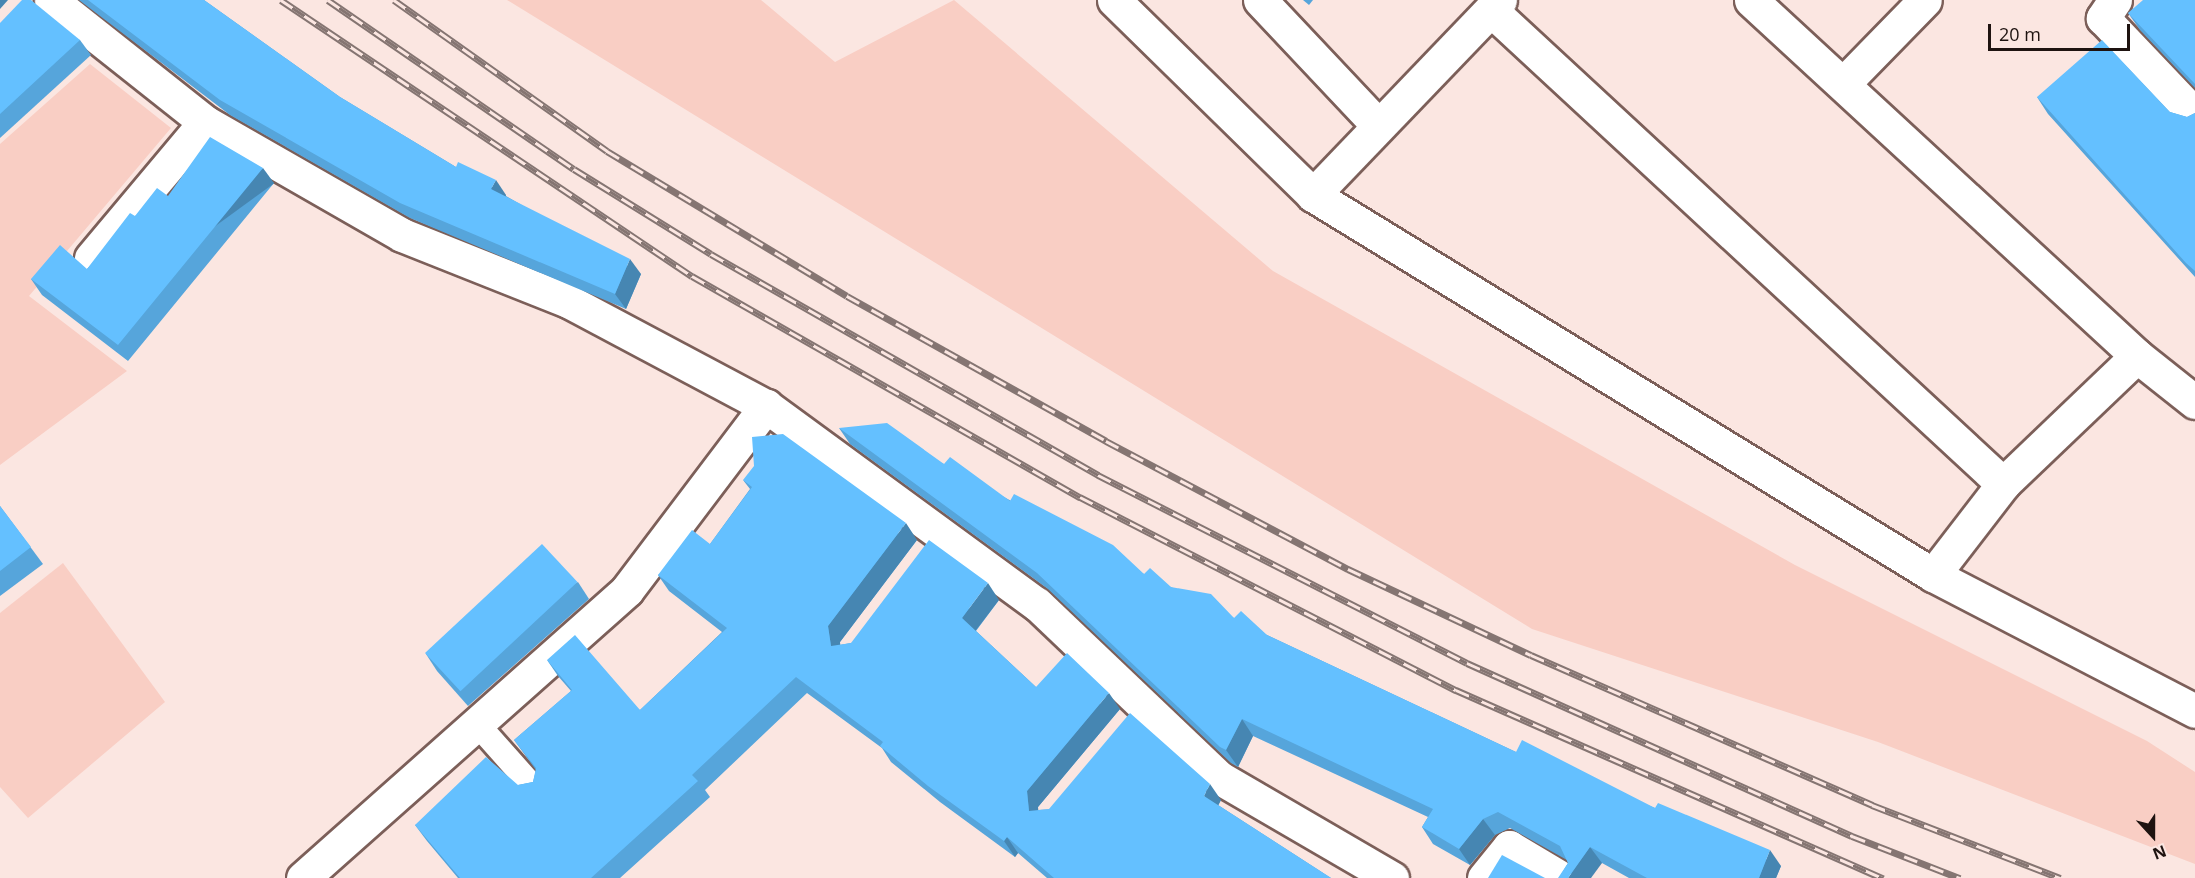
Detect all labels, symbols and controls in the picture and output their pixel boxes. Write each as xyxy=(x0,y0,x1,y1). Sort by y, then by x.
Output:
scale bar xyxy=(1991,12,2134,50)
text: 20 m xyxy=(1999,22,2041,46)
north arrow xyxy=(2123,806,2183,866)
text: N xyxy=(2149,840,2169,865)

